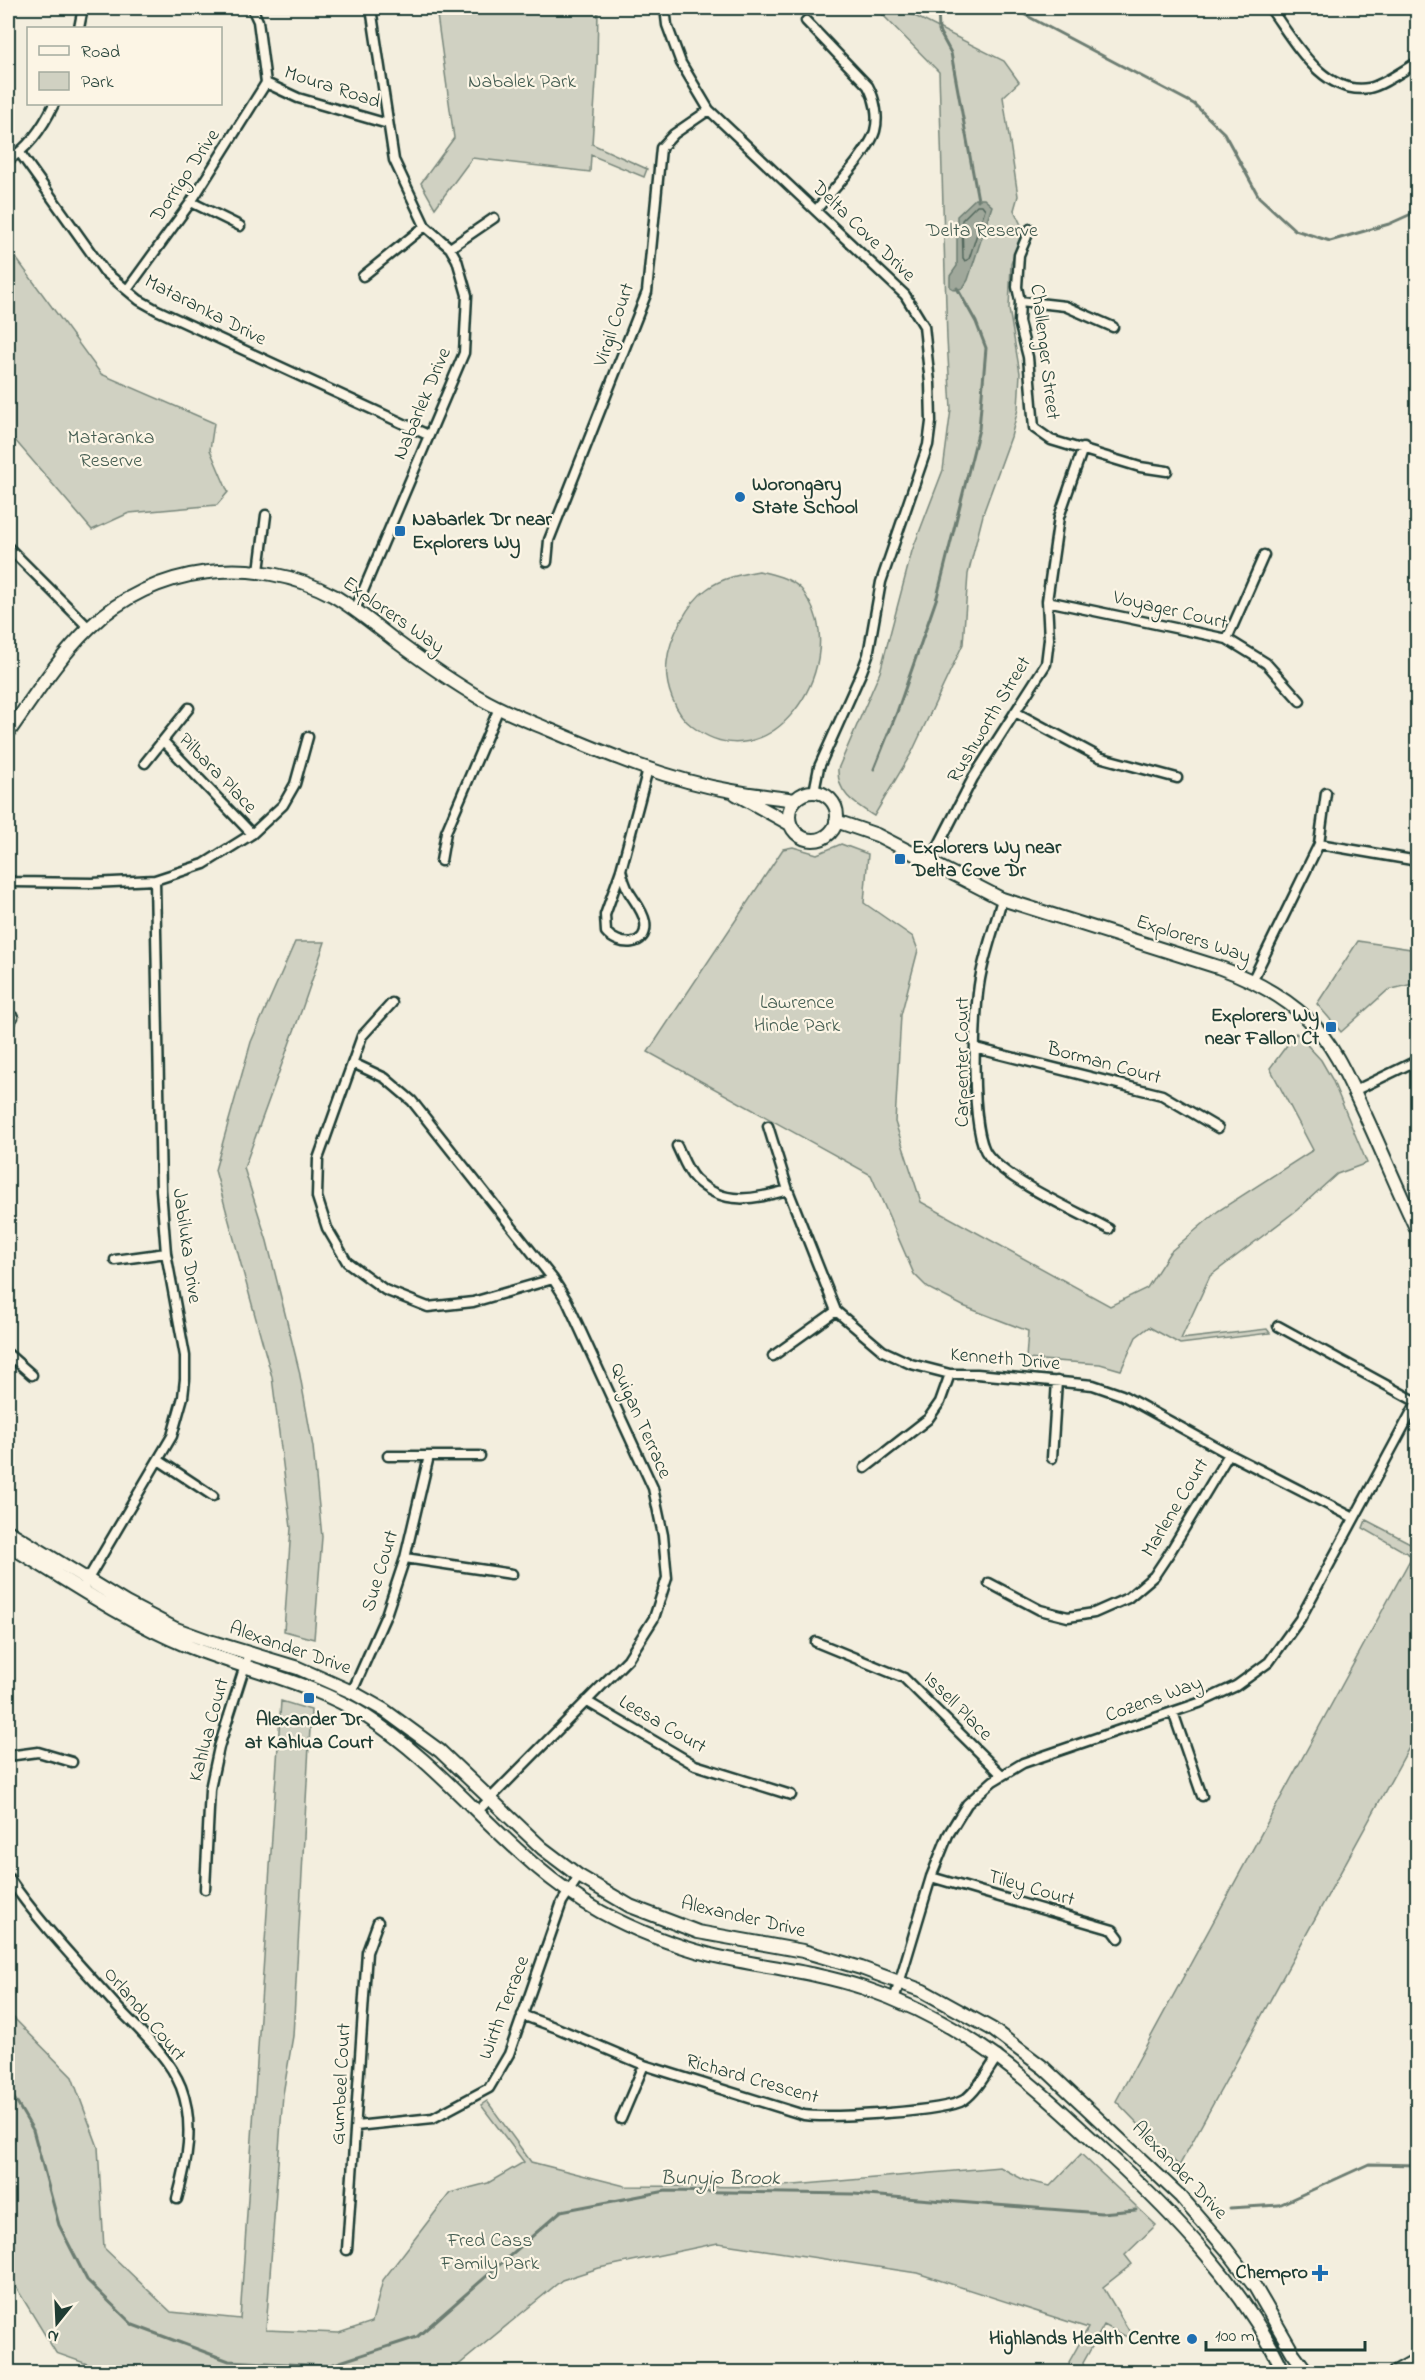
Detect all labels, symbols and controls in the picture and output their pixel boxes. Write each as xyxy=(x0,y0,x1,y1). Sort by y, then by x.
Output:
legend xyxy=(27,27,222,105)
text: Road xyxy=(81,40,120,66)
street label: Moura Road xyxy=(280,59,384,117)
park label: Nabalek Park xyxy=(468,68,576,97)
text: Park xyxy=(81,70,114,96)
street label: Dorrigo Drive xyxy=(143,123,229,230)
street label: Delta Cove Drive xyxy=(804,174,922,289)
park label: Delta Reserve xyxy=(925,217,1038,246)
street label: Mataranka Drive xyxy=(139,268,271,354)
street label: Virgil Court xyxy=(587,279,644,372)
street label: Challenger Street xyxy=(1020,283,1067,422)
street label: Nabarlek Drive xyxy=(386,343,460,465)
park label: Mataranka Reserve xyxy=(68,424,154,476)
place label: Worongary State School xyxy=(752,471,858,523)
marker: Worongary State School xyxy=(733,490,747,504)
place label: Nabarlek Dr near Explorers Wy xyxy=(412,506,552,559)
marker: Nabarlek Dr near Explorers Wy xyxy=(393,524,407,538)
street label: Explorers Way xyxy=(336,570,450,662)
street label: Voyager Court xyxy=(1109,584,1230,639)
street label: Rushworth Street xyxy=(941,651,1039,789)
street label: Pilbara Place xyxy=(171,727,263,821)
place label: Explorers Wy near Delta Cove Dr xyxy=(911,834,1062,886)
marker: Explorers Wy near Delta Cove Dr xyxy=(893,852,907,866)
street label: Explorers Way xyxy=(1132,908,1254,972)
park label: Lawrence Hinde Park xyxy=(754,989,840,1041)
street label: Carpenter Court xyxy=(949,997,978,1127)
place label: Explorers Wy near Fallon Ct xyxy=(1205,1002,1319,1054)
marker: Explorers Wy near Fallon Ct xyxy=(1324,1020,1338,1034)
street label: Borman Court xyxy=(1043,1035,1164,1093)
street label: Jabiluka Drive xyxy=(164,1187,208,1305)
street label: Kenneth Drive xyxy=(949,1341,1061,1379)
street label: Quigan Terrace xyxy=(601,1358,678,1484)
street label: Marlene Court xyxy=(1135,1453,1217,1563)
street label: Sue Court xyxy=(355,1526,407,1615)
street label: Alexander Drive xyxy=(225,1615,355,1683)
street label: Issell Place xyxy=(916,1666,998,1748)
street label: Cozens Way xyxy=(1101,1669,1207,1731)
street label: Kahlua Court xyxy=(182,1675,238,1785)
street label: Leesa Court xyxy=(613,1688,711,1762)
marker: Alexander Dr at Kahlua Court xyxy=(302,1691,316,1705)
place label: Alexander Dr at Kahlua Court xyxy=(245,1706,374,1758)
street label: Tiley Court xyxy=(984,1863,1078,1915)
street label: Alexander Drive xyxy=(678,1890,808,1946)
street label: Wirth Terrace xyxy=(472,1952,538,2064)
street label: Orlando Court xyxy=(96,1961,192,2069)
street label: Gumbeel Court xyxy=(324,2022,360,2146)
street label: Richard Crescent xyxy=(682,2047,822,2113)
street label: Alexander Drive xyxy=(1124,2115,1234,2227)
water label: Bunyip Brook xyxy=(660,2164,781,2194)
park label: Fred Cass Family Park xyxy=(440,2227,539,2279)
place label: Chempro xyxy=(1236,2259,1308,2288)
marker: Chempro xyxy=(1313,2266,1327,2280)
north arrow xyxy=(27,2293,87,2353)
scale bar xyxy=(1206,2314,1365,2352)
text: N xyxy=(44,2322,62,2348)
text: 100 m xyxy=(1215,2324,1255,2350)
place label: Highlands Health Centre xyxy=(989,2325,1181,2355)
marker: Highlands Health Centre xyxy=(1185,2332,1199,2346)

